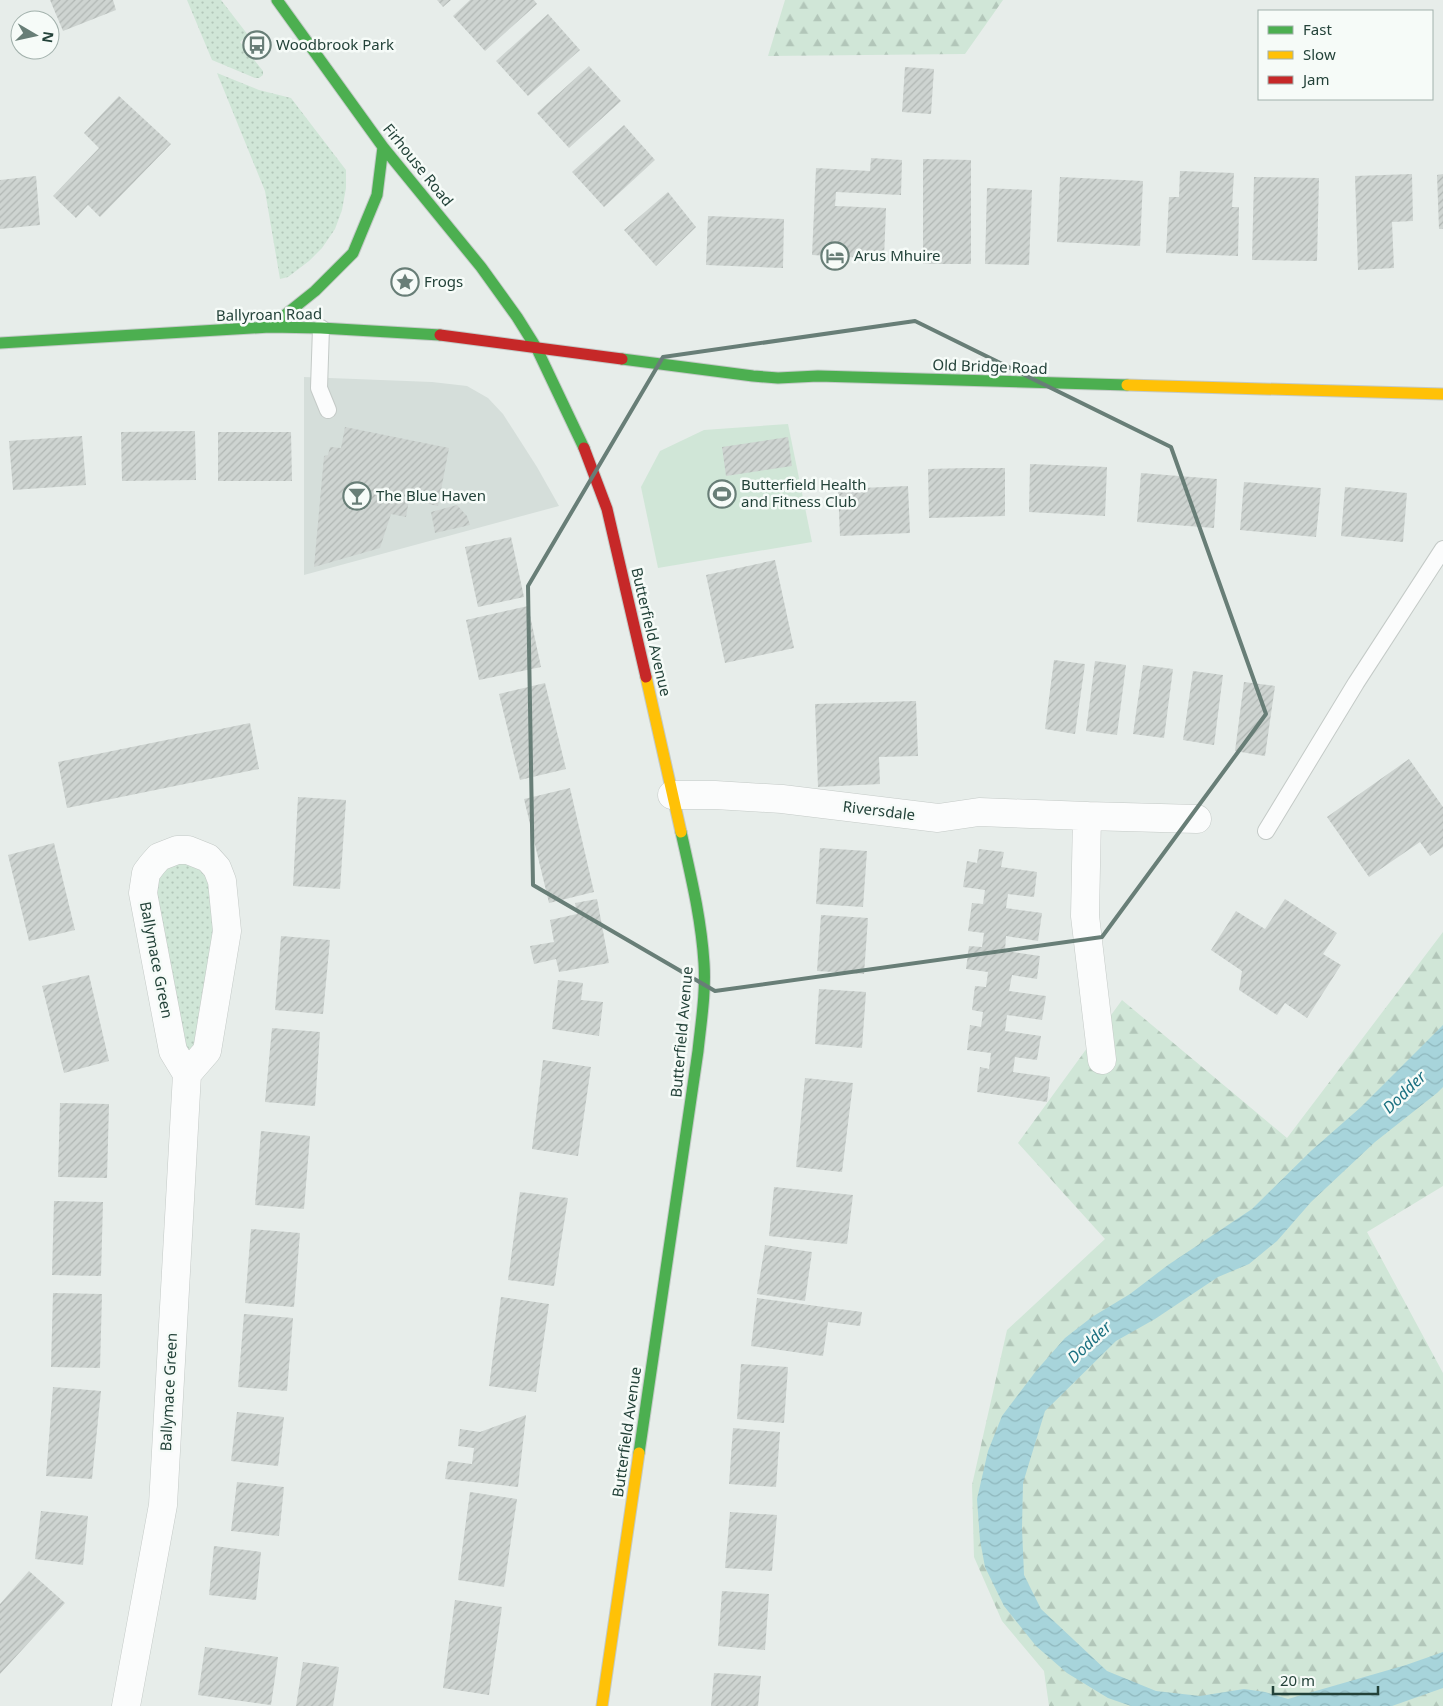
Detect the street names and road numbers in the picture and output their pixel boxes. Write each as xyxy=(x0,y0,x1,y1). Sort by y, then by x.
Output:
street label: Firhouse Road xyxy=(379,119,458,210)
street label: Ballyroan Road xyxy=(216,303,322,325)
street label: Old Bridge Road xyxy=(932,354,1048,378)
street label: Butterfield Avenue xyxy=(627,565,677,698)
street label: Riversdale xyxy=(842,796,916,824)
street label: Ballymace Green xyxy=(136,900,178,1020)
street label: Butterfield Avenue xyxy=(665,965,697,1098)
street label: Ballymace Green xyxy=(155,1332,181,1452)
street label: Butterfield Avenue xyxy=(607,1365,645,1498)

